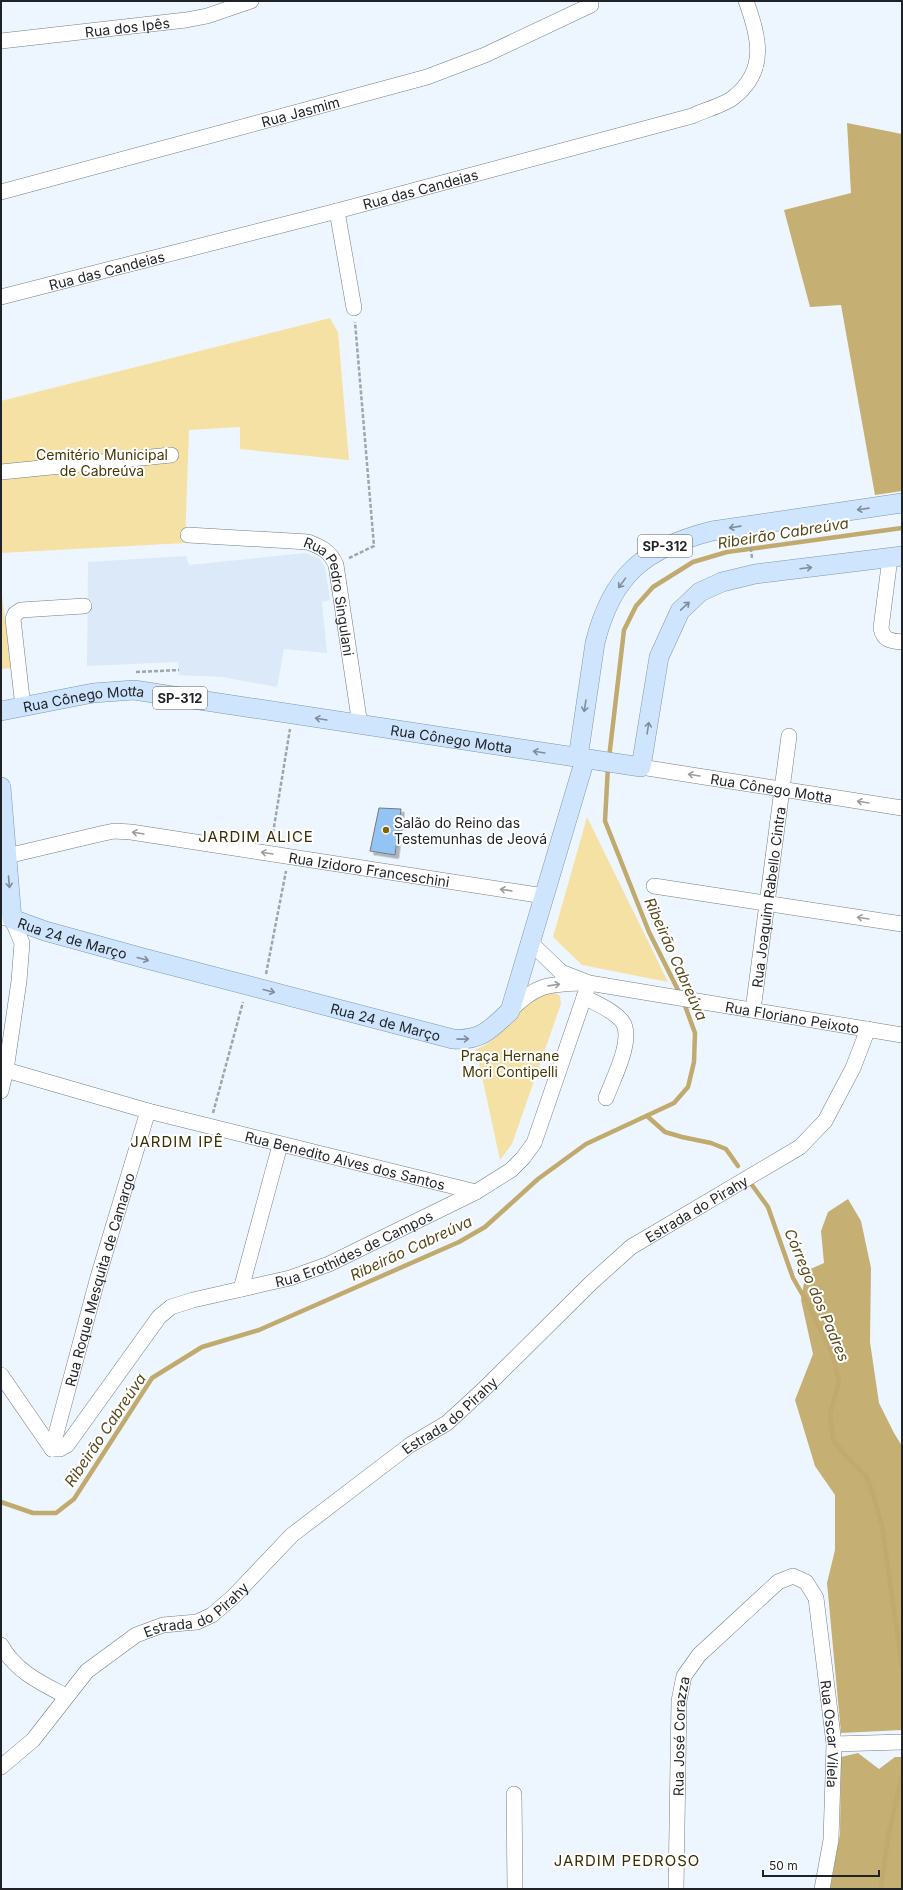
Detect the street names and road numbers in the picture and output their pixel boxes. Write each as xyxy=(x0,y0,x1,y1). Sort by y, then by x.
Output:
street label: Rua dos Ipês xyxy=(84,13,171,40)
street label: Rua Jasmim xyxy=(259,93,341,130)
street label: Rua das Candeias xyxy=(361,165,480,212)
street label: Rua das Candeias xyxy=(47,247,166,293)
street label: Rua Pedro Singulani xyxy=(302,533,358,657)
road number: SP-312 xyxy=(638,535,692,557)
street label: Rua Cônego Motta xyxy=(21,681,146,715)
road number: SP-312 xyxy=(153,687,207,709)
street label: Rua Cônego Motta xyxy=(389,721,514,756)
street label: Rua Cônego Motta xyxy=(709,770,833,805)
street label: Rua Joaquim Rabello Cintra xyxy=(748,805,788,988)
street label: Rua Izidoro Franceschini xyxy=(288,848,451,890)
street label: Rua 24 de Março xyxy=(16,913,129,962)
street label: Rua Floriano Peixoto xyxy=(724,997,861,1036)
street label: Rua 24 de Março xyxy=(329,999,442,1044)
street label: Rua Benedito Alves dos Santos xyxy=(243,1127,447,1193)
street label: Rua Roque Mesquita de Camargo xyxy=(61,1171,137,1388)
street label: Estrada do Pirahy xyxy=(642,1171,751,1245)
street label: Rua Erothides de Campos xyxy=(273,1206,435,1290)
street label: Estrada do Pirahy xyxy=(398,1373,500,1457)
street label: Estrada do Pirahy xyxy=(141,1578,251,1640)
street label: Rua José Corazza xyxy=(669,1675,692,1796)
street label: Rua Oscar Vilela xyxy=(818,1679,843,1788)

